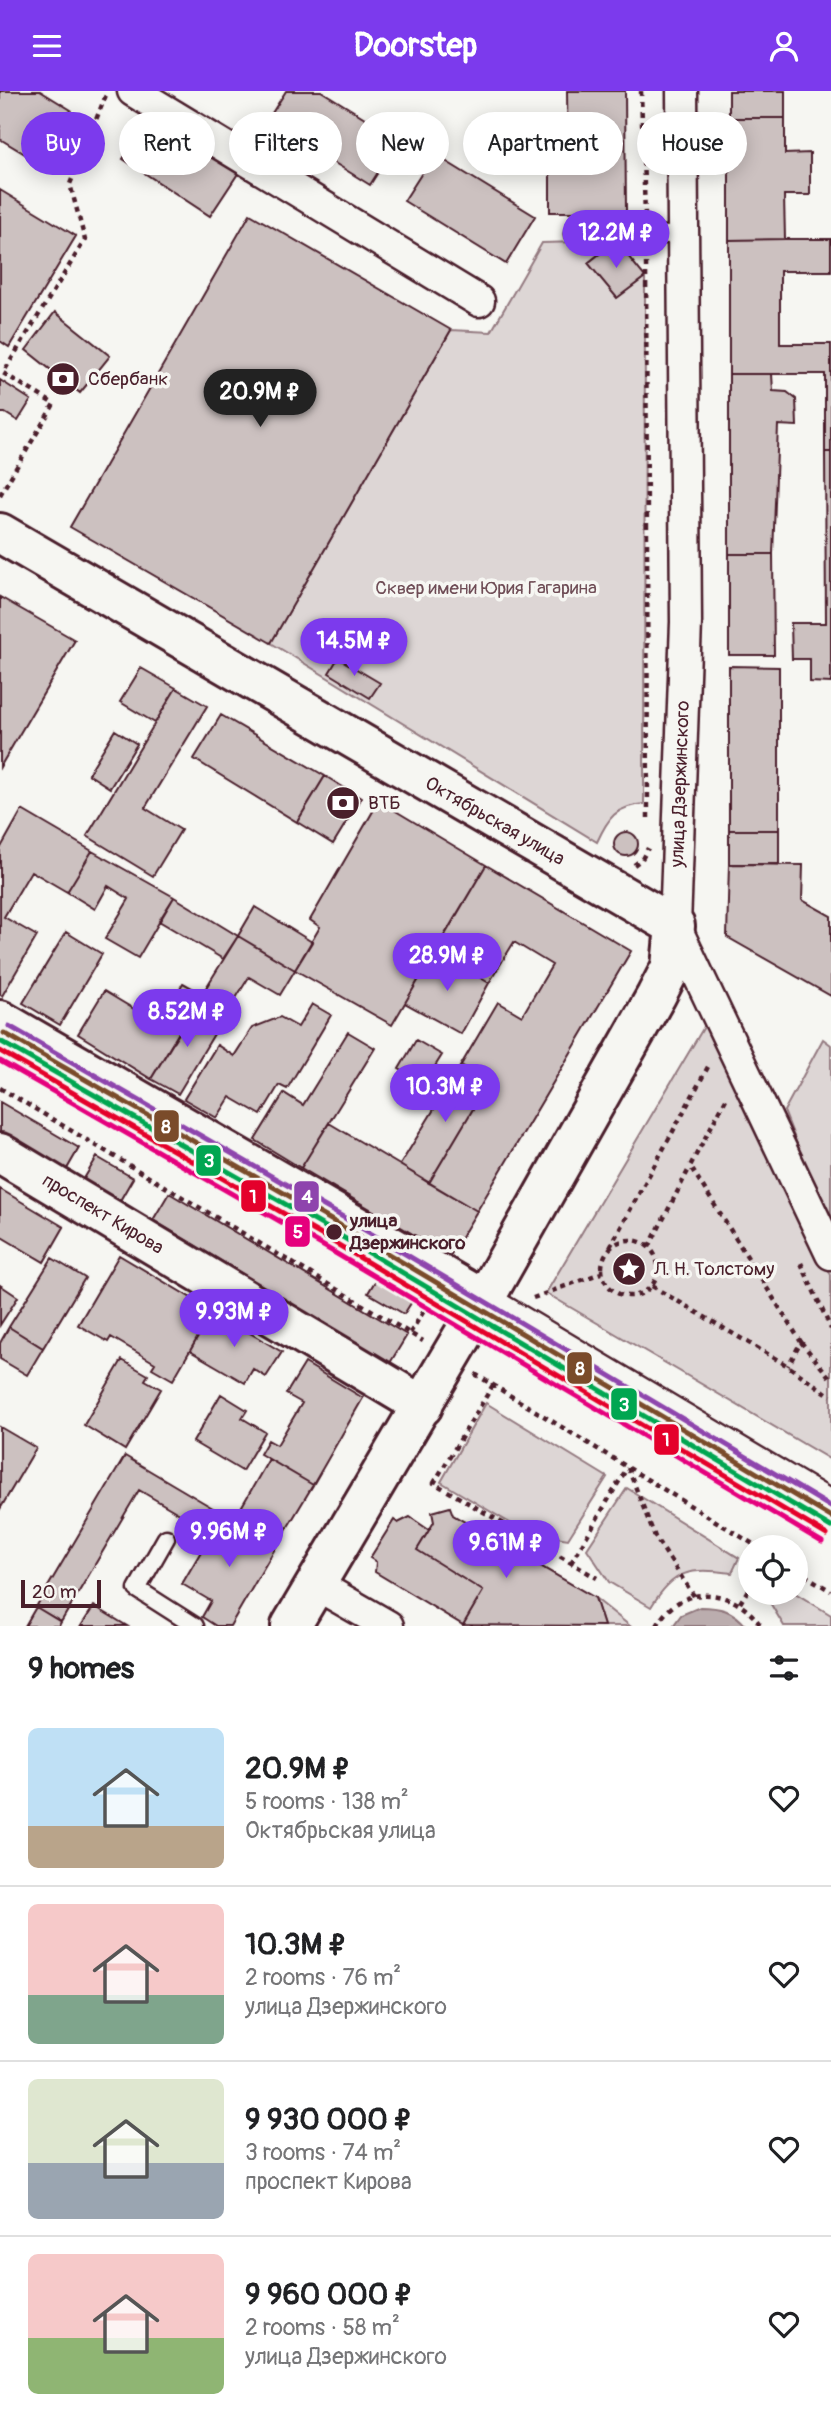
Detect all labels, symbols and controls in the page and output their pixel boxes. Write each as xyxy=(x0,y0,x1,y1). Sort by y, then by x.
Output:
text: Doorstep xyxy=(354,26,477,66)
icon: menu xyxy=(28,27,66,65)
icon: person xyxy=(765,27,803,65)
chip: Buy xyxy=(21,112,105,175)
chip: Rent xyxy=(119,112,215,175)
chip: Filters xyxy=(229,112,342,175)
chip: New xyxy=(356,112,449,175)
chip: Apartment xyxy=(463,112,623,175)
chip: House xyxy=(637,112,747,175)
pin: 12.2M ₽ xyxy=(551,211,681,270)
text: 12.2M ₽ xyxy=(578,218,654,247)
bank icon: Сбербанк xyxy=(44,360,82,398)
place label: Сбербанк xyxy=(88,367,168,391)
pin: 20.9M ₽ xyxy=(195,369,325,429)
text: 20.9M ₽ xyxy=(220,377,300,406)
park label: Сквер имени Юрия Гагарина xyxy=(375,576,597,600)
pin: 14.5M ₽ xyxy=(289,619,419,678)
text: 14.5M ₽ xyxy=(316,626,392,655)
street label: улица Дзержинского xyxy=(665,700,695,869)
street label: Октябрьская улица xyxy=(421,771,569,871)
bank icon: ВТБ xyxy=(324,784,362,822)
place label: ВТБ xyxy=(368,791,401,815)
pin: 28.9M ₽ xyxy=(382,933,512,993)
text: 28.9M ₽ xyxy=(409,941,485,970)
pin: 8.52M ₽ xyxy=(122,989,252,1049)
text: 8.52M ₽ xyxy=(148,997,226,1026)
pin: 10.3M ₽ xyxy=(380,1065,510,1124)
text: 10.3M ₽ xyxy=(406,1072,484,1101)
line badge: 8 xyxy=(153,1109,180,1143)
text: 8 xyxy=(161,1115,171,1139)
line badge: 3 xyxy=(195,1144,222,1177)
text: 3 xyxy=(204,1149,214,1173)
street label: проспект Кирова xyxy=(38,1168,168,1260)
line badge: 1 xyxy=(240,1179,267,1213)
line badge: 4 xyxy=(293,1180,320,1213)
text: 1 xyxy=(249,1185,257,1209)
text: 4 xyxy=(301,1185,313,1209)
place label: улица Дзержинского xyxy=(349,1209,466,1255)
line badge: 5 xyxy=(284,1215,311,1248)
text: 5 xyxy=(293,1220,303,1244)
marker: улица Дзержинского xyxy=(324,1222,344,1242)
place icon: Л. Н. Толстому xyxy=(610,1250,648,1288)
place label: Л. Н. Толстому xyxy=(653,1257,774,1281)
pin: 9.93M ₽ xyxy=(169,1289,299,1349)
text: 9.93M ₽ xyxy=(196,1297,272,1326)
line badge: 8 xyxy=(566,1351,593,1385)
text: 8 xyxy=(575,1357,585,1381)
line badge: 3 xyxy=(610,1387,638,1421)
text: 3 xyxy=(619,1393,629,1417)
line badge: 1 xyxy=(653,1423,680,1456)
text: 1 xyxy=(662,1428,670,1452)
pin: 9.96M ₽ xyxy=(164,1509,294,1569)
text: 9.96M ₽ xyxy=(190,1517,268,1546)
pin: 9.61M ₽ xyxy=(441,1521,571,1580)
text: 9.61M ₽ xyxy=(469,1528,543,1557)
map controls xyxy=(738,1535,808,1605)
button: locate xyxy=(738,1535,808,1605)
scale bar xyxy=(21,1577,102,1609)
text: 20 m xyxy=(32,1580,77,1604)
icon: filters xyxy=(765,1649,803,1687)
text: 9 homes xyxy=(28,1650,134,1687)
text: 20.9M ₽ xyxy=(245,1750,350,1787)
icon: home xyxy=(84,1756,168,1840)
icon: heart xyxy=(765,1779,803,1817)
text: 5 rooms · 138 m² xyxy=(245,1787,409,1816)
text: Октябрьская улица xyxy=(245,1816,436,1845)
text: 10.3M ₽ xyxy=(245,1926,347,1963)
icon: home xyxy=(84,1932,168,2016)
icon: heart xyxy=(765,1955,803,1993)
text: 2 rooms · 76 m² xyxy=(245,1963,401,1992)
text: улица Дзержинского xyxy=(245,1992,447,2021)
text: 9 930 000 ₽ xyxy=(245,2101,412,2138)
icon: home xyxy=(84,2107,168,2191)
icon: heart xyxy=(765,2130,803,2168)
text: 3 rooms · 74 m² xyxy=(245,2138,401,2167)
text: проспект Кирова xyxy=(245,2167,412,2196)
text: 9 960 000 ₽ xyxy=(245,2276,413,2313)
icon: home xyxy=(84,2282,168,2366)
icon: heart xyxy=(765,2305,803,2343)
text: 2 rooms · 58 m² xyxy=(245,2313,400,2342)
text: улица Дзержинского xyxy=(245,2342,447,2371)

